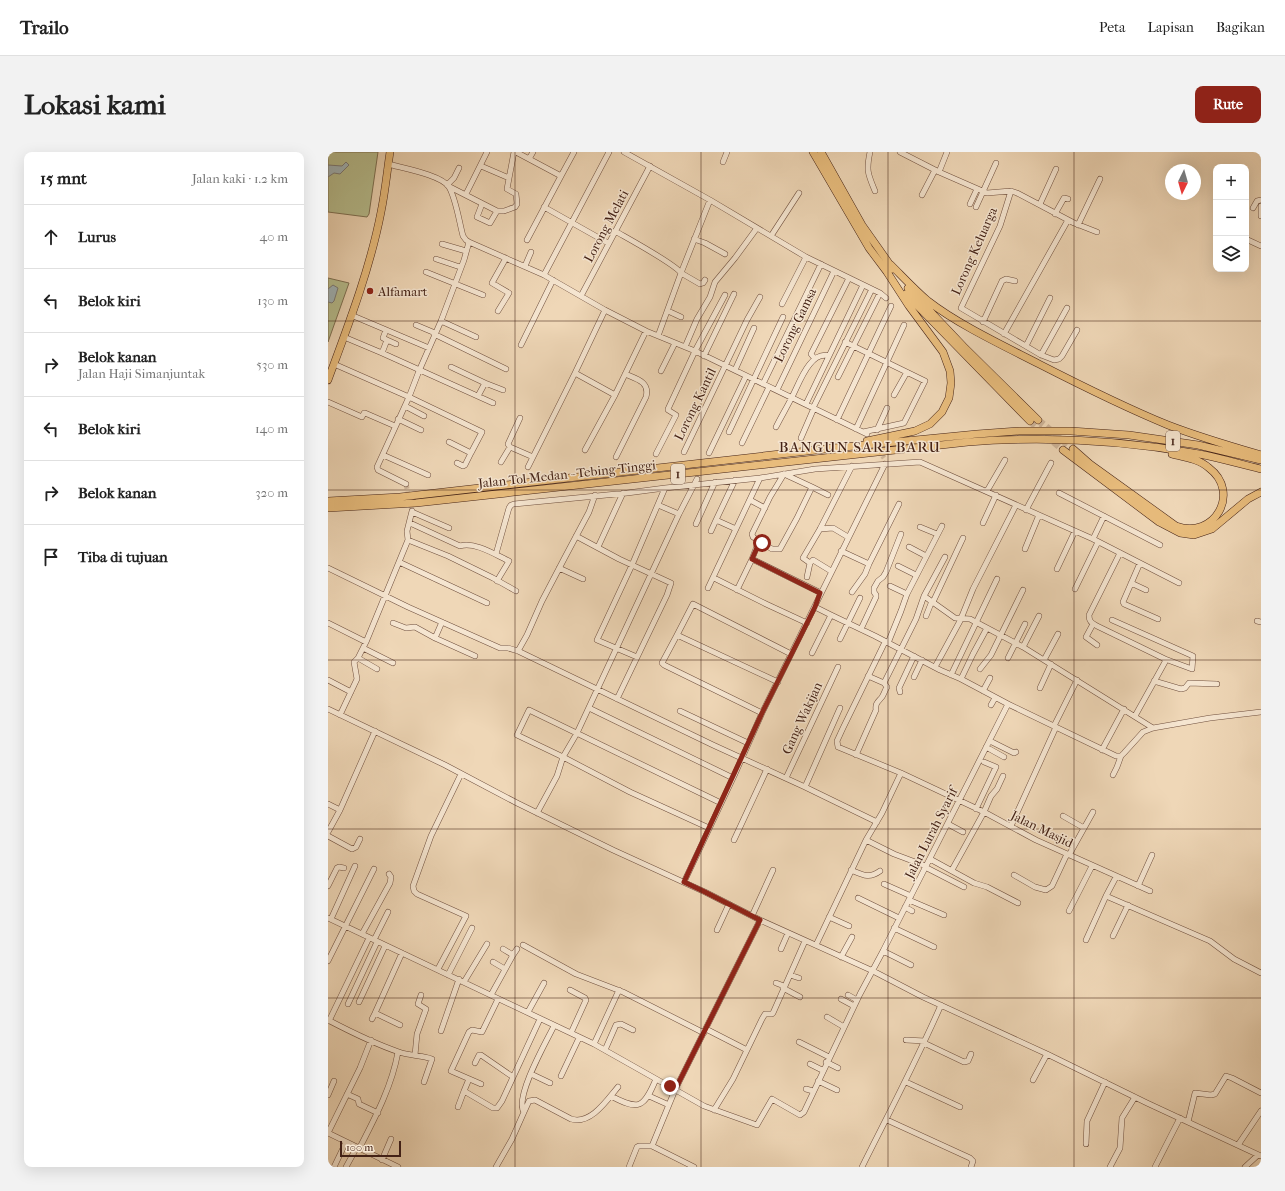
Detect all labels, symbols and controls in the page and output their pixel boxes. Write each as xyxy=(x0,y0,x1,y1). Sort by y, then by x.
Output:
text: Trailo xyxy=(20,17,69,39)
text: Peta xyxy=(1099,19,1126,36)
text: Lapisan xyxy=(1148,19,1194,36)
text: Bagikan xyxy=(1216,19,1265,36)
button: Rute xyxy=(1195,86,1261,123)
text: Lokasi kami xyxy=(24,88,166,121)
north arrow xyxy=(1165,164,1201,200)
map controls xyxy=(1213,164,1249,272)
button: + xyxy=(1213,164,1249,200)
text: 15 mnt xyxy=(40,168,87,188)
text: Jalan kaki · 1.2 km xyxy=(192,171,288,186)
street label: Lorong Melati xyxy=(581,187,631,265)
button: − xyxy=(1213,200,1249,236)
street label: Lorong Keluarga xyxy=(948,204,1000,297)
icon: ahead xyxy=(40,226,62,248)
text: Lurus xyxy=(78,228,116,246)
text: 40 m xyxy=(260,229,288,244)
button: layers xyxy=(1213,236,1249,272)
place label: Alfamart xyxy=(377,284,428,299)
street label: Lorong Gamsa xyxy=(771,285,820,364)
marker: Alfamart xyxy=(365,286,375,296)
icon: left xyxy=(40,290,62,312)
text: Belok kiri xyxy=(78,292,141,310)
text: 130 m xyxy=(257,293,288,308)
text: Belok kanan xyxy=(78,348,157,366)
icon: right xyxy=(40,354,62,376)
text: 530 m xyxy=(256,357,288,372)
street label: Lorong Kantil xyxy=(671,365,719,443)
text: Jalan Haji Simanjuntak xyxy=(78,366,205,381)
icon: left xyxy=(40,418,62,440)
text: Belok kiri xyxy=(78,420,141,438)
text: 140 m xyxy=(255,421,288,436)
road number: 1 xyxy=(1166,431,1180,451)
district label: BANGUN SARI BARU xyxy=(779,438,941,456)
street label: Jalan Tol Medan - Tebing Tinggi xyxy=(476,457,657,491)
road number: 1 xyxy=(671,464,685,484)
icon: right xyxy=(40,482,62,504)
text: Belok kanan xyxy=(78,484,157,502)
text: 320 m xyxy=(255,485,288,500)
route start xyxy=(753,534,771,552)
icon: arrive xyxy=(40,546,62,568)
text: Tiba di tujuan xyxy=(78,548,168,566)
street label: Gang Wakijan xyxy=(779,679,825,756)
street label: Jalan Lurah Syarif xyxy=(901,783,962,882)
street label: Jalan Masjid xyxy=(1008,807,1076,851)
route end xyxy=(661,1077,679,1095)
scale bar xyxy=(340,1139,401,1158)
text: 100 m xyxy=(346,1141,374,1154)

